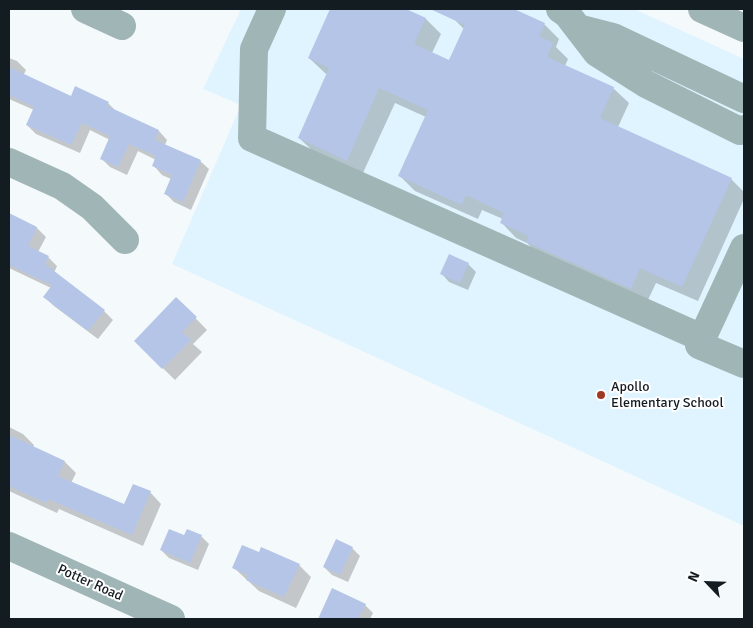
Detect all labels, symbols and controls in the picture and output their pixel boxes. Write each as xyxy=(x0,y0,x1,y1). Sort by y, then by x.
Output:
place label: Apollo Elementary School xyxy=(611,379,724,412)
marker: Apollo Elementary School xyxy=(595,389,607,401)
north arrow xyxy=(683,558,733,608)
street label: Potter Road xyxy=(55,561,125,605)
text: N xyxy=(684,569,704,585)

